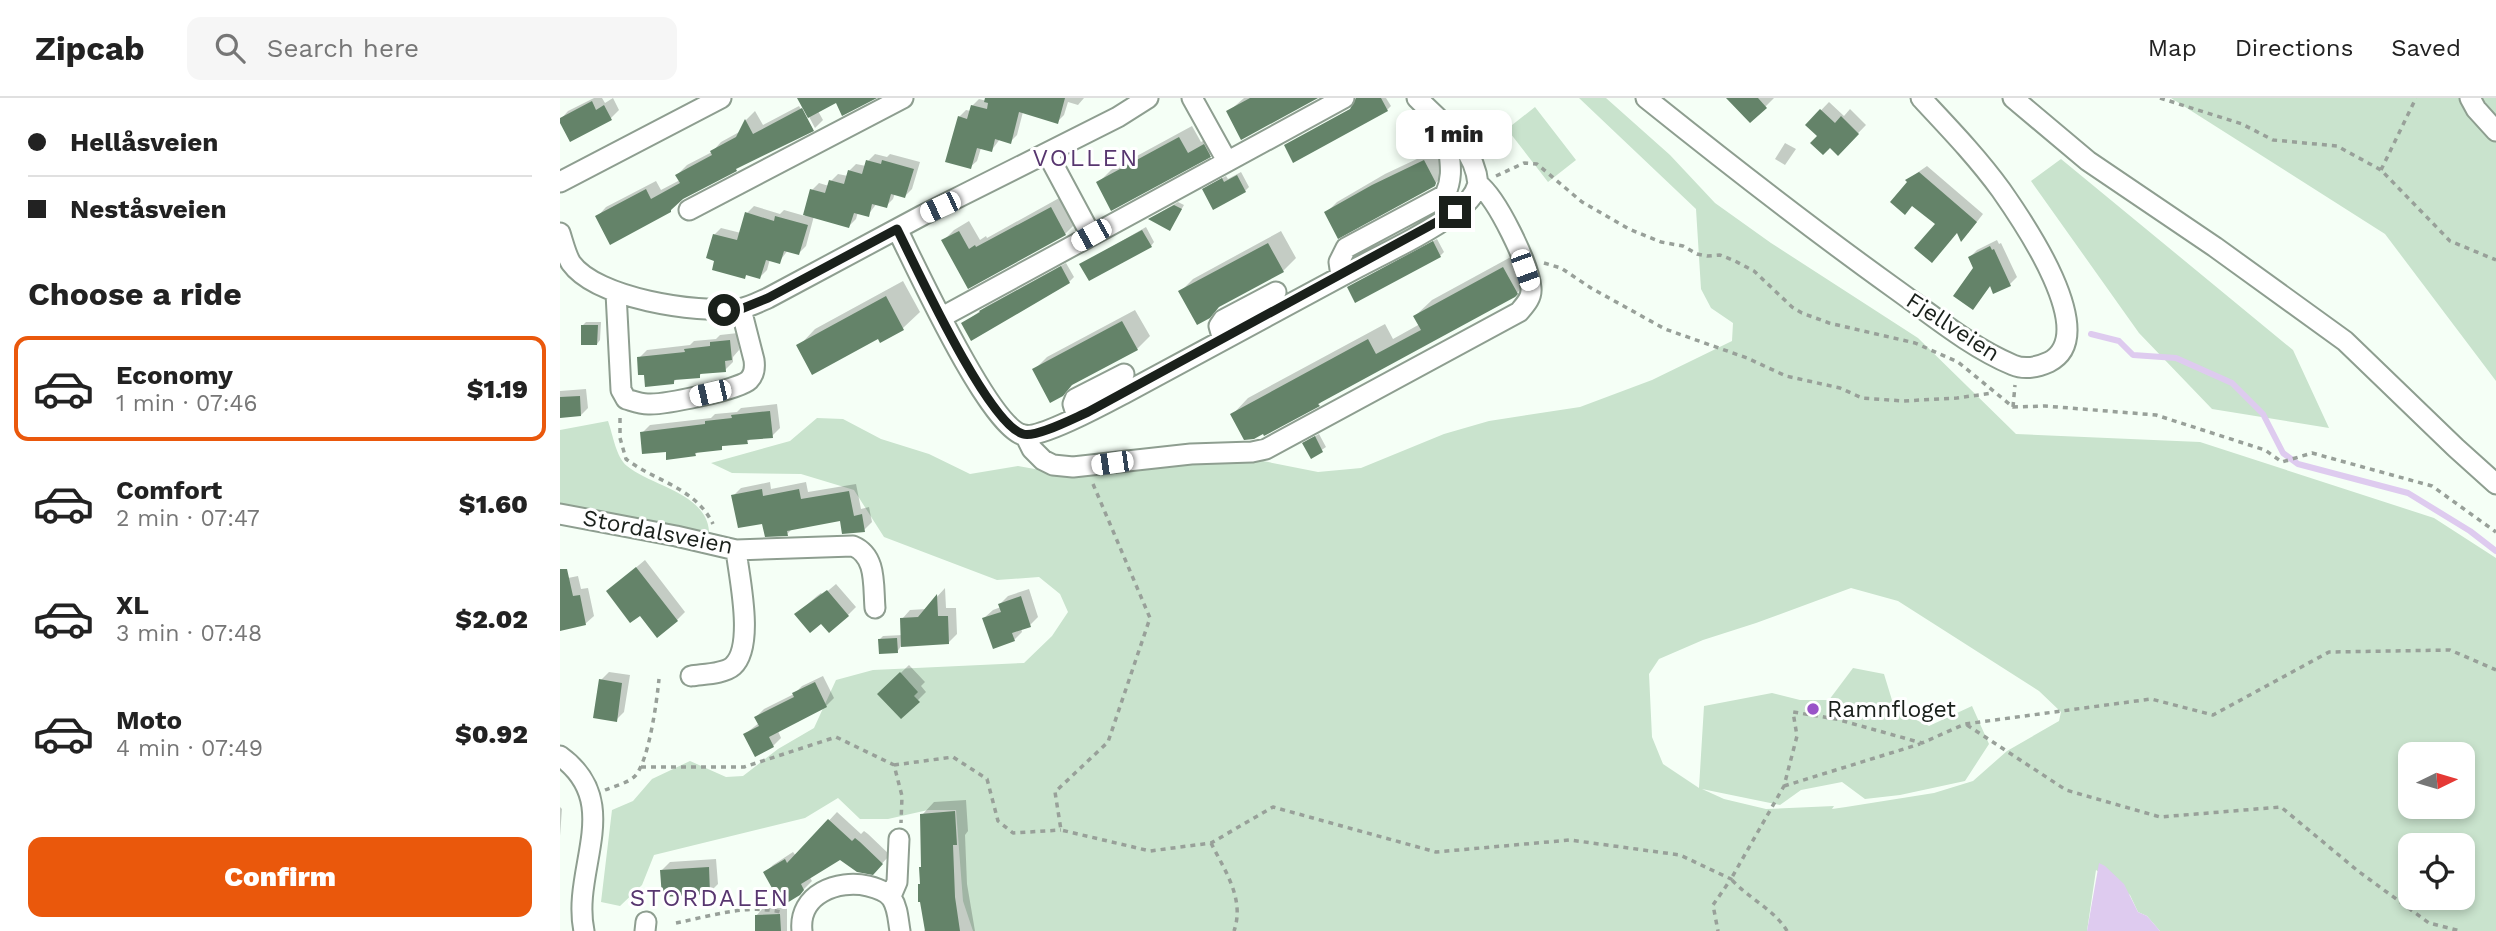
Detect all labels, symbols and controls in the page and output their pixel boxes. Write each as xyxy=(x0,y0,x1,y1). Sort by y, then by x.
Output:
search box xyxy=(187,17,677,80)
text: Zipcab xyxy=(35,29,145,68)
icon: search xyxy=(211,29,249,67)
text: Search here xyxy=(267,33,419,63)
text: Map xyxy=(2148,34,2197,62)
text: Directions xyxy=(2235,34,2353,62)
text: Saved xyxy=(2391,34,2461,62)
callout: 1 min xyxy=(1397,110,1513,159)
text: 1 min xyxy=(1424,121,1484,148)
text: Hellåsveien xyxy=(70,127,218,157)
district label: VOLLEN xyxy=(1033,144,1139,172)
car xyxy=(917,189,964,225)
text: Neståsveien xyxy=(70,194,227,224)
route end xyxy=(1439,196,1471,228)
car xyxy=(1068,216,1115,254)
car xyxy=(1508,247,1543,293)
text: Choose a ride xyxy=(28,275,242,313)
street label: Fjellveien xyxy=(1901,287,2005,367)
route start xyxy=(708,294,740,326)
icon: car xyxy=(32,357,95,420)
text: Economy xyxy=(116,360,233,390)
text: $1.19 xyxy=(467,374,528,404)
car xyxy=(688,378,733,408)
text: 1 min · 07:46 xyxy=(116,390,258,417)
car xyxy=(1090,450,1135,476)
icon: car xyxy=(32,472,95,535)
text: Comfort xyxy=(116,475,222,505)
text: $1.60 xyxy=(459,489,528,519)
street label: Stordalsveien xyxy=(581,504,735,560)
text: 2 min · 07:47 xyxy=(116,505,260,532)
icon: car xyxy=(32,587,95,650)
text: XL xyxy=(116,590,149,620)
text: $2.02 xyxy=(455,604,528,634)
text: 3 min · 07:48 xyxy=(116,620,262,647)
place label: Ramnfloget xyxy=(1827,696,1956,723)
marker: Ramnfloget xyxy=(1805,701,1821,717)
icon: car xyxy=(32,702,95,765)
text: Moto xyxy=(116,705,182,735)
text: $0.92 xyxy=(455,719,528,749)
text: 4 min · 07:49 xyxy=(116,735,263,762)
north arrow xyxy=(2398,742,2474,819)
map controls xyxy=(2398,742,2475,910)
button: locate xyxy=(2398,833,2475,910)
button: Confirm xyxy=(28,837,532,917)
district label: STORDALEN xyxy=(630,884,790,912)

